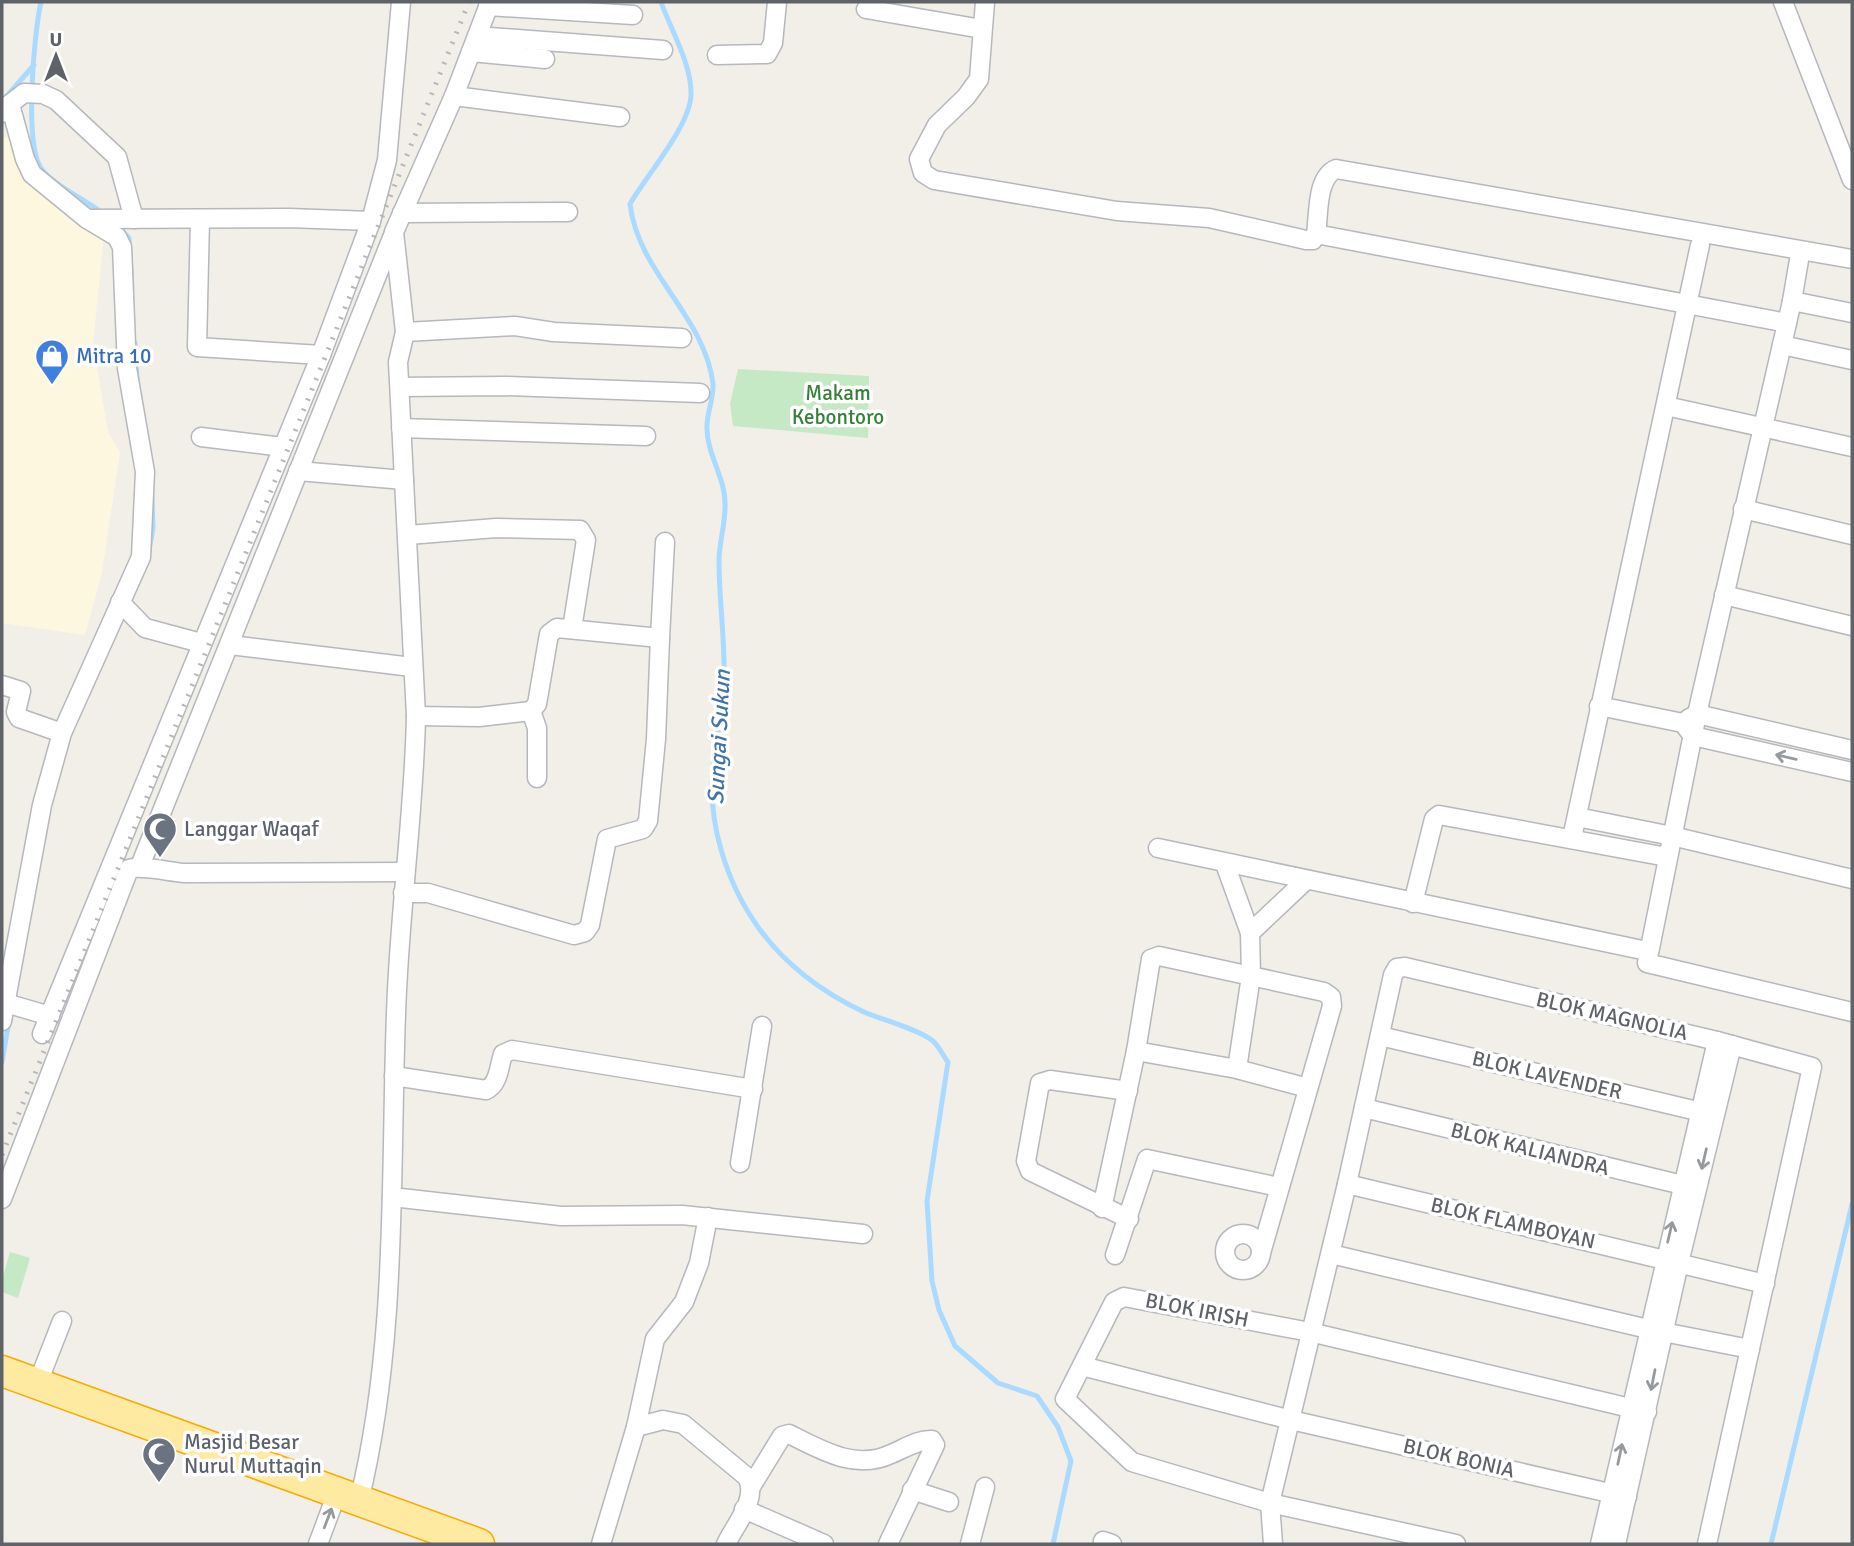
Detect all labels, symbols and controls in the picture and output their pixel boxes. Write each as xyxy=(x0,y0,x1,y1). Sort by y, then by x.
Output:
north arrow xyxy=(21,21,91,91)
text: U xyxy=(50,28,62,52)
shop icon: Mitra 10 xyxy=(33,337,71,386)
place label: Mitra 10 xyxy=(76,343,151,369)
park label: Makam Kebontoro xyxy=(792,380,884,430)
water label: Sungai Sukun xyxy=(701,668,737,805)
one-way arrow xyxy=(1775,749,1798,763)
mosque icon: Langgar Waqaf xyxy=(141,810,179,859)
place label: Langgar Waqaf xyxy=(184,816,319,842)
street label: BLOK MAGNOLIA xyxy=(1534,986,1691,1046)
street label: BLOK LAVENDER xyxy=(1470,1045,1624,1105)
street label: BLOK KALIANDRA xyxy=(1448,1117,1612,1181)
one-way arrow xyxy=(1696,1147,1710,1170)
street label: BLOK FLAMBOYAN xyxy=(1428,1191,1598,1255)
one-way arrow xyxy=(1664,1221,1677,1244)
street label: BLOK IRISH xyxy=(1143,1287,1251,1333)
one-way arrow xyxy=(1646,1368,1659,1391)
place label: Masjid Besar Nurul Muttaqin xyxy=(184,1429,322,1479)
street label: BLOK BONIA xyxy=(1401,1433,1517,1483)
mosque icon: Masjid Besar Nurul Muttaqin xyxy=(140,1435,178,1484)
one-way arrow xyxy=(1613,1443,1627,1466)
one-way arrow xyxy=(322,1508,335,1530)

